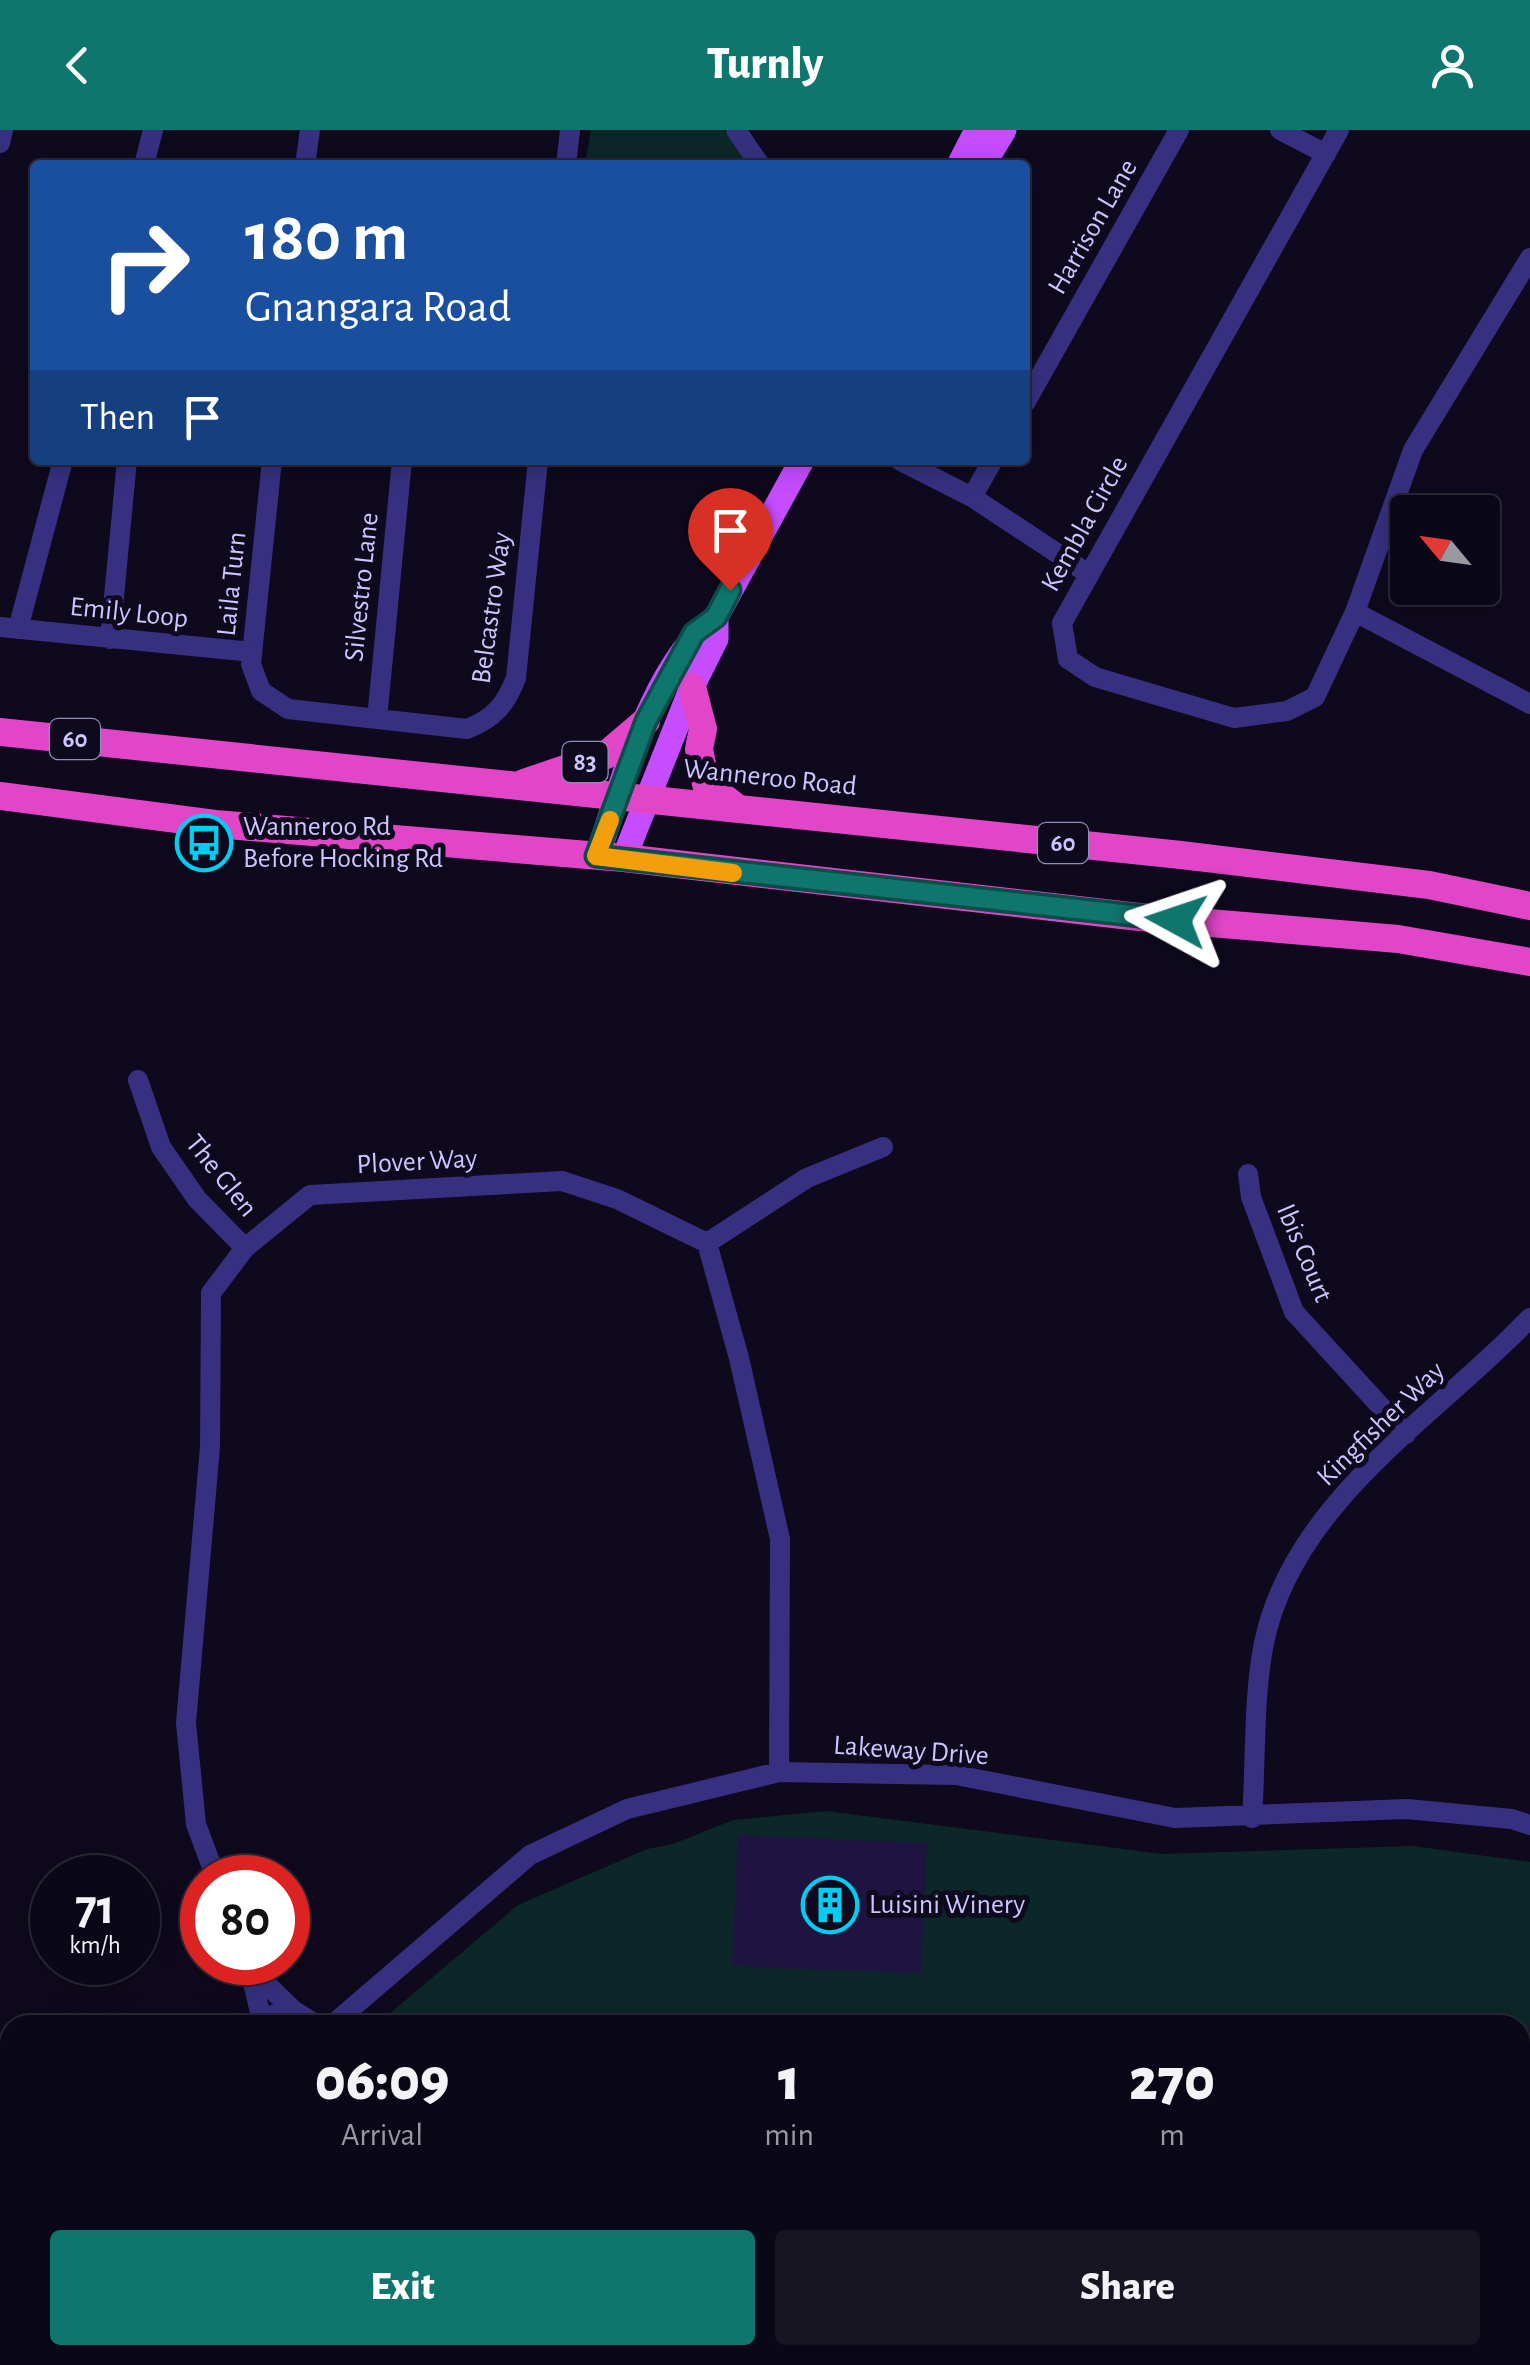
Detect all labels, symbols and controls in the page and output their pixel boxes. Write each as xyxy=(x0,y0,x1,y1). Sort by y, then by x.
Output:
icon: back xyxy=(50,38,105,93)
icon: person xyxy=(1425,38,1480,93)
text: Turnly xyxy=(707,42,823,87)
street label: Harrison Lane xyxy=(1043,155,1143,299)
icon: right xyxy=(80,200,210,330)
text: 180 m xyxy=(245,203,408,273)
text: Gnangara Road xyxy=(245,285,511,330)
icon: arrive xyxy=(175,390,230,445)
text: Then xyxy=(80,399,155,437)
street label: Kembla Circle xyxy=(1036,452,1134,596)
pin xyxy=(688,488,773,591)
north arrow xyxy=(1390,495,1500,605)
map controls xyxy=(1390,495,1500,605)
icon: arrive xyxy=(703,503,758,558)
street label: Silvestro Lane xyxy=(340,511,384,663)
street label: Laila Turn xyxy=(213,530,251,638)
street label: Belcastro Way xyxy=(468,530,516,686)
street label: Emily Loop xyxy=(68,593,190,633)
road number: 60 xyxy=(50,719,100,759)
road number: 83 xyxy=(562,742,608,782)
street label: Wanneroo Road xyxy=(682,755,858,801)
bus stop icon: Wanneroo Rd Before Hocking Rd xyxy=(174,813,234,873)
place label: Wanneroo Rd Before Hocking Rd xyxy=(243,813,443,873)
road number: 60 xyxy=(1038,823,1088,863)
position arrow xyxy=(1124,868,1228,972)
street label: The Glen xyxy=(180,1130,262,1222)
street label: Plover Way xyxy=(356,1145,478,1179)
street label: Ibis Court xyxy=(1271,1200,1337,1306)
street label: Kingfisher Way xyxy=(1312,1357,1450,1491)
street label: Lakeway Drive xyxy=(832,1732,990,1770)
speed limit sign: 80 xyxy=(180,1855,310,1985)
building icon: Luisini Winery xyxy=(800,1875,860,1935)
text: 71 xyxy=(75,1883,115,1933)
place label: Luisini Winery xyxy=(869,1891,1025,1919)
text: km/h xyxy=(69,1933,121,1958)
text: 06:09 xyxy=(315,2051,449,2111)
text: 1 xyxy=(778,2051,800,2111)
text: 270 xyxy=(1129,2051,1215,2111)
text: Arrival xyxy=(341,2119,423,2151)
text: min xyxy=(764,2119,814,2151)
text: m xyxy=(1159,2119,1185,2151)
button: Exit xyxy=(50,2230,755,2345)
button: Share xyxy=(775,2230,1480,2345)

